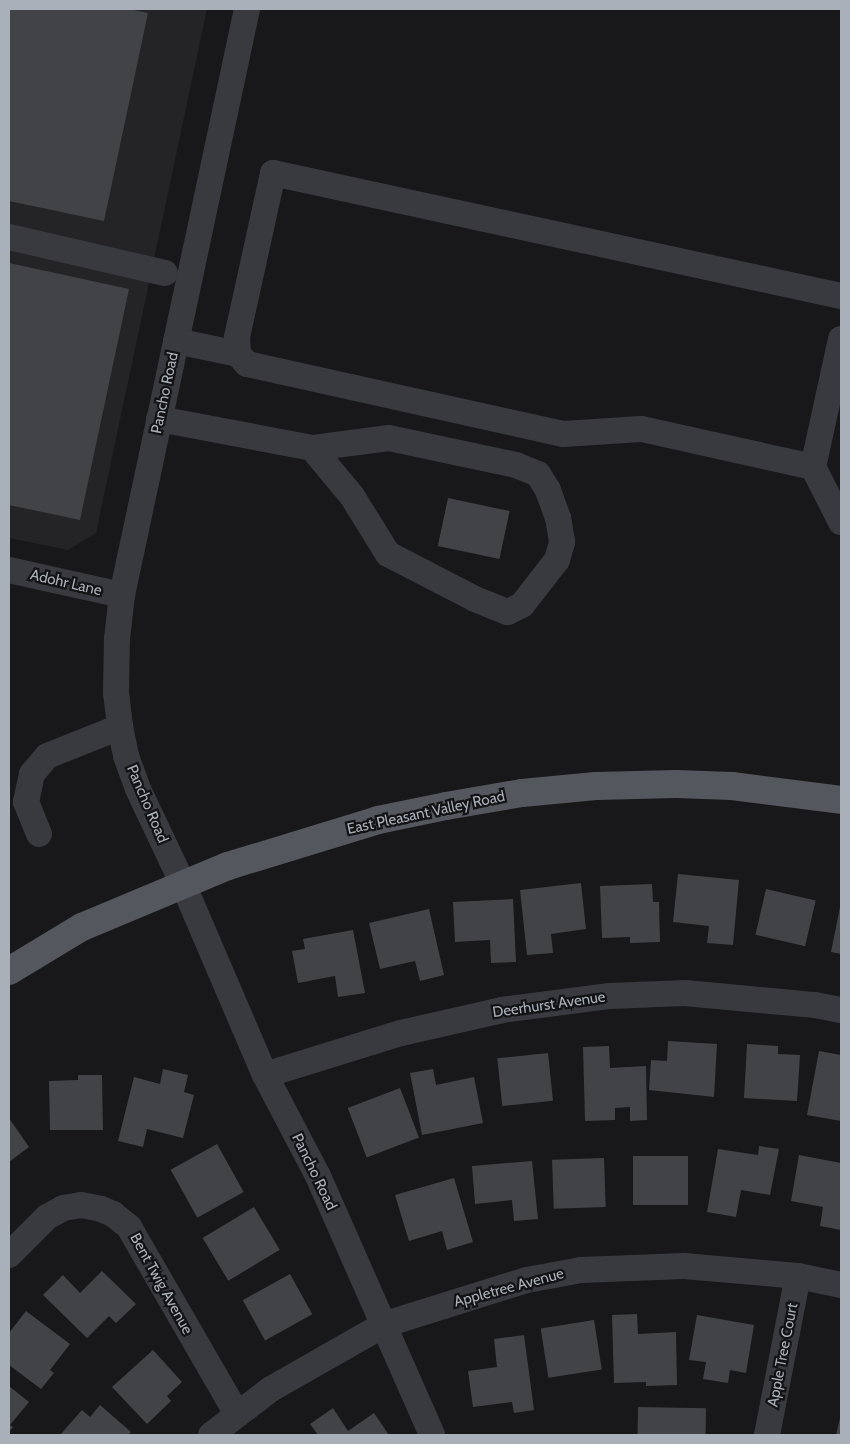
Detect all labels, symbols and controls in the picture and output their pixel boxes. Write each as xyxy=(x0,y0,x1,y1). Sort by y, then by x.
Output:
street label: Pancho Road xyxy=(148,351,182,435)
street label: Adohr Lane xyxy=(29,566,103,600)
street label: Pancho Road xyxy=(122,762,172,846)
street label: East Pleasant Valley Road xyxy=(345,787,507,839)
street label: Deerhurst Avenue xyxy=(491,988,607,1022)
street label: Pancho Road xyxy=(288,1131,340,1213)
street label: Bent Twig Avenue xyxy=(126,1230,196,1338)
street label: Appletree Avenue xyxy=(452,1265,566,1311)
street label: Apple Tree Court xyxy=(764,1302,802,1408)

